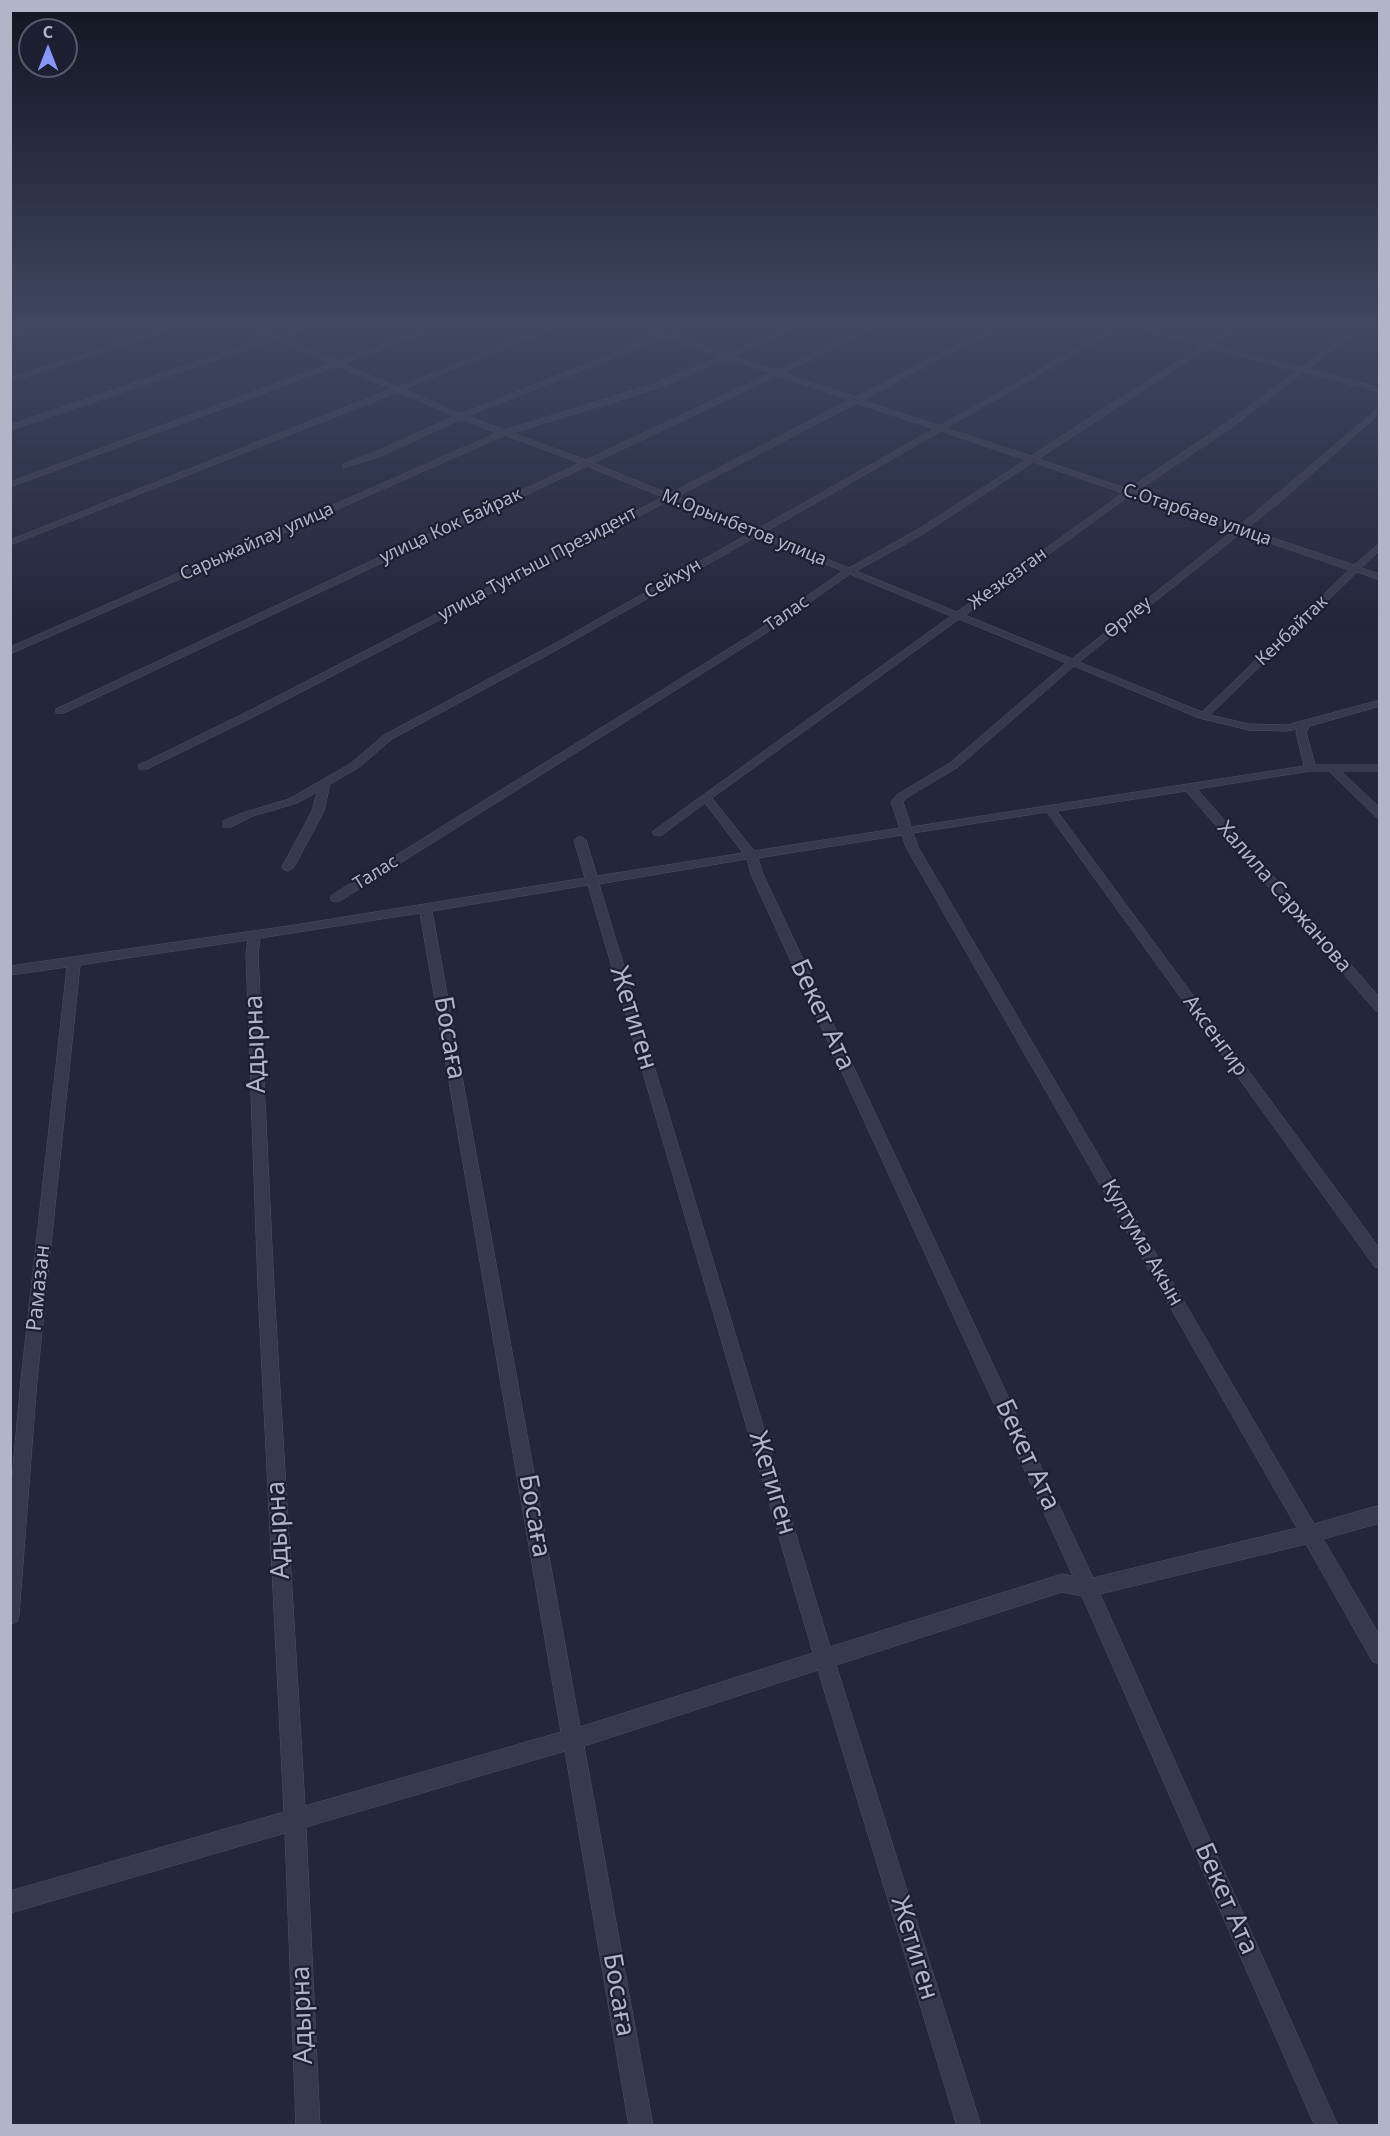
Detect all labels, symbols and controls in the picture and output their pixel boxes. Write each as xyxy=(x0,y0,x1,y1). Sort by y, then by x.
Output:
north arrow xyxy=(18,18,78,78)
text: С xyxy=(43,21,53,43)
street label: С.Отарбаев улица xyxy=(1120,479,1274,551)
street label: улица Кок Байрак xyxy=(377,484,525,568)
street label: М.Орынбетов улица xyxy=(658,485,830,571)
street label: Сарыжайлау улица xyxy=(177,498,337,586)
street label: улица Тунгыш Президент xyxy=(435,502,641,626)
street label: Жезказган xyxy=(965,543,1051,615)
street label: Сейхун xyxy=(641,554,705,604)
street label: Талас xyxy=(761,591,813,637)
street label: Кенбайтак xyxy=(1252,591,1332,671)
street label: Өрлеу xyxy=(1100,593,1156,643)
street label: Халила Саржанова xyxy=(1211,816,1357,978)
street label: Талас xyxy=(350,851,402,895)
street label: Бекет Ата xyxy=(783,955,861,1075)
street label: Жетиген xyxy=(602,962,664,1074)
street label: Аксенгир xyxy=(1177,991,1253,1081)
street label: Адырна xyxy=(239,994,273,1094)
street label: Босаға xyxy=(426,994,472,1082)
street label: Култума Акын xyxy=(1096,1175,1188,1311)
street label: Рамазан xyxy=(22,1244,56,1332)
street label: Бекет Ата xyxy=(988,1395,1066,1515)
street label: Жетиген xyxy=(741,1427,803,1539)
street label: Босаға xyxy=(511,1472,557,1560)
street label: Адырна xyxy=(261,1480,297,1580)
street label: Бекет Ата xyxy=(1188,1838,1264,1960)
street label: Жетиген xyxy=(883,1892,945,2004)
street label: Босаға xyxy=(595,1951,641,2039)
street label: Адырна xyxy=(286,1965,320,2065)

